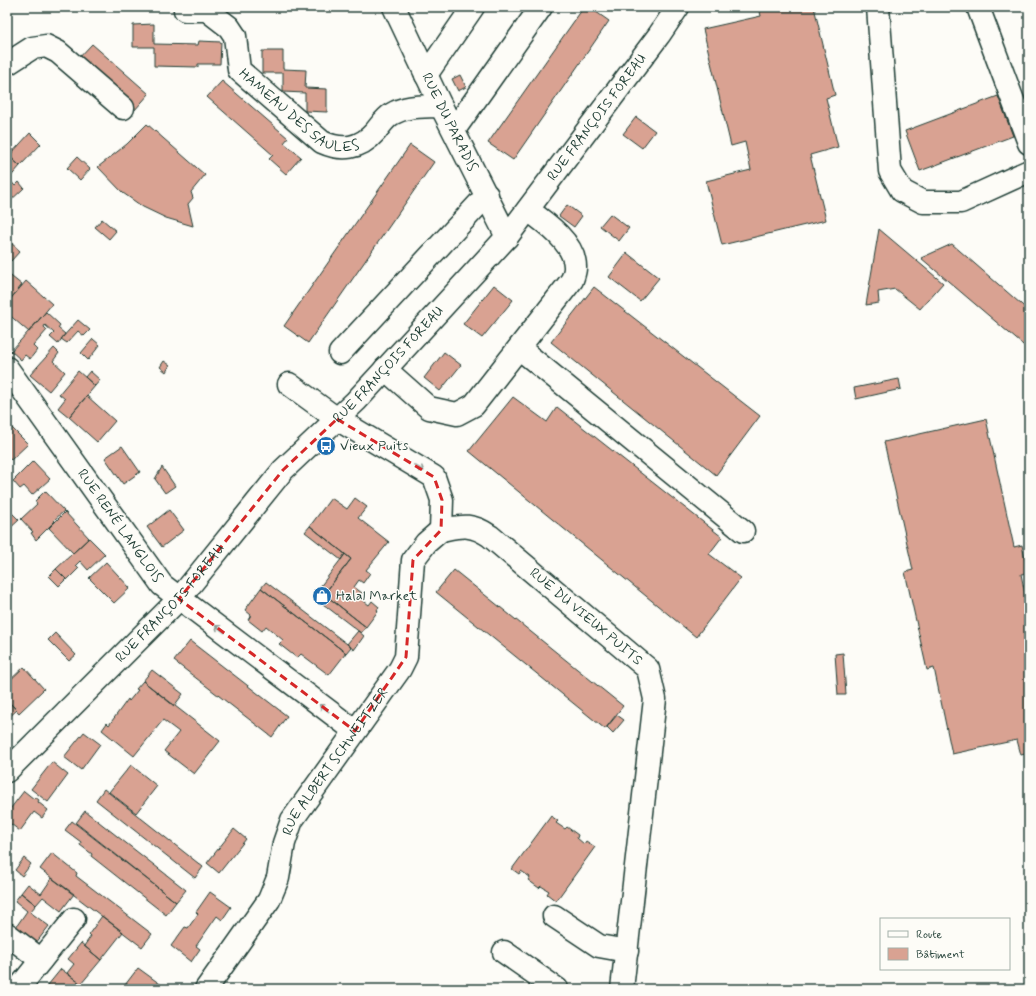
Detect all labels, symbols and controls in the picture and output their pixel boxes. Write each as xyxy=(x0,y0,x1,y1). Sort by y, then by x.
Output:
street label: RUE FRANÇOIS FOREAU xyxy=(543,50,651,185)
street label: HAMEAU DES SAULES xyxy=(235,65,362,157)
street label: RUE DU PARADIS xyxy=(418,70,482,175)
street label: RUE FRANÇOIS FOREAU xyxy=(329,302,448,427)
bus stop icon: Vieux Puits xyxy=(315,435,337,457)
place label: Vieux Puits xyxy=(340,437,409,455)
one-way arrow xyxy=(413,464,424,472)
street label: RUE RENÉ LANGLOIS xyxy=(73,466,166,586)
street label: RUE FRANÇOIS FOREAU xyxy=(111,540,229,667)
street label: RUE DU VIEUX PUITS xyxy=(526,564,647,670)
shop icon: Halal Market xyxy=(311,585,333,607)
place label: Halal Market xyxy=(336,587,418,605)
one-way arrow xyxy=(215,625,226,633)
street label: RUE ALBERT SCHWEITZER xyxy=(278,684,393,838)
one-way arrow xyxy=(318,703,329,712)
legend xyxy=(880,918,1010,970)
text: Route xyxy=(916,927,942,943)
text: Bâtiment xyxy=(916,947,965,963)

